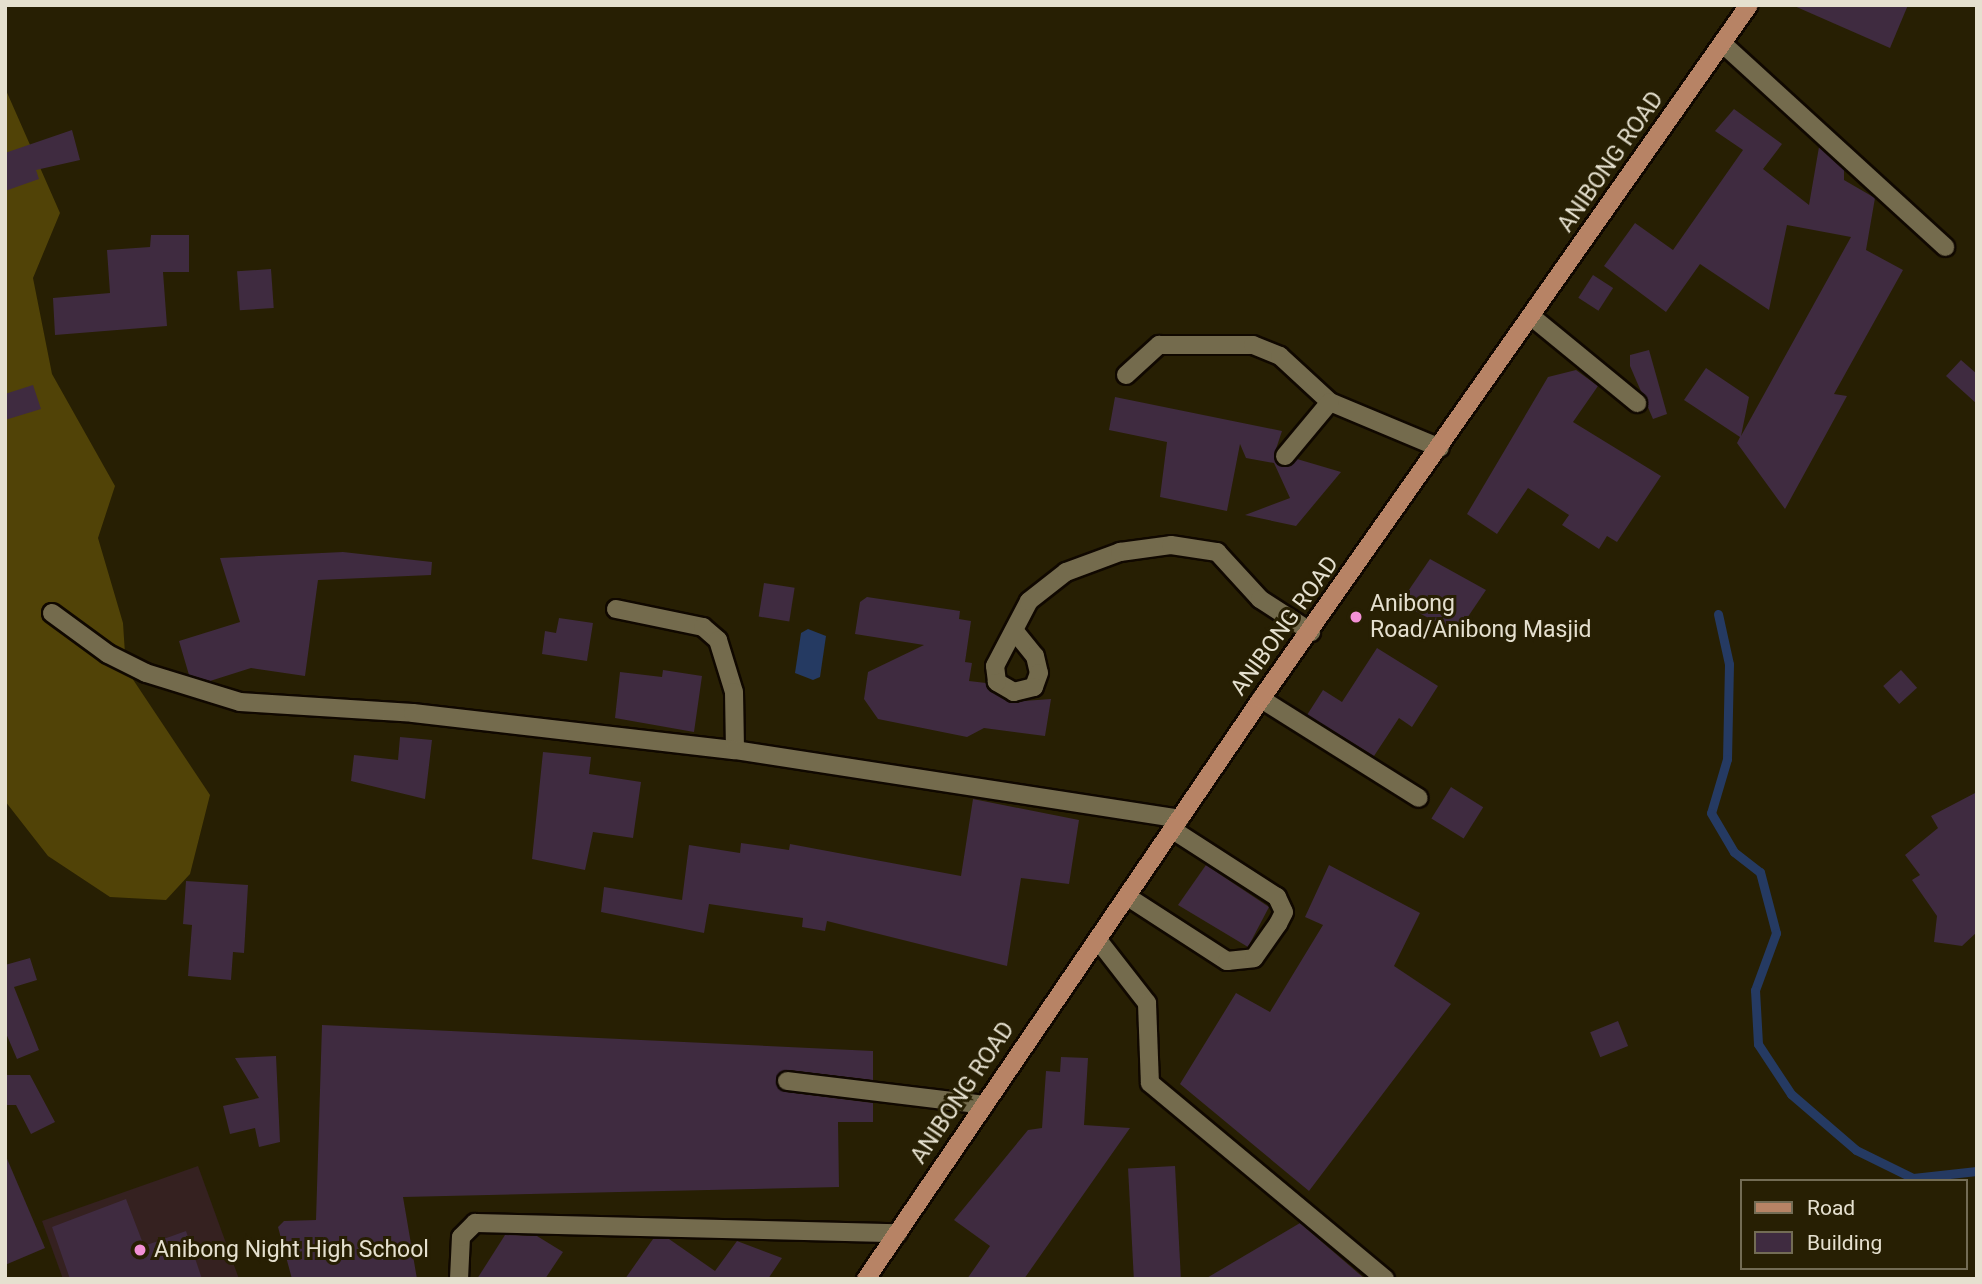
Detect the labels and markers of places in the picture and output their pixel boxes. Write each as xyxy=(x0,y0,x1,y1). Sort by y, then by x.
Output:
place label: Anibong Road/Anibong Masjid xyxy=(1370,590,1591,644)
marker: Anibong Road/Anibong Masjid xyxy=(1348,609,1364,625)
place label: Anibong Night High School xyxy=(154,1236,429,1264)
marker: Anibong Night High School xyxy=(132,1242,148,1258)

